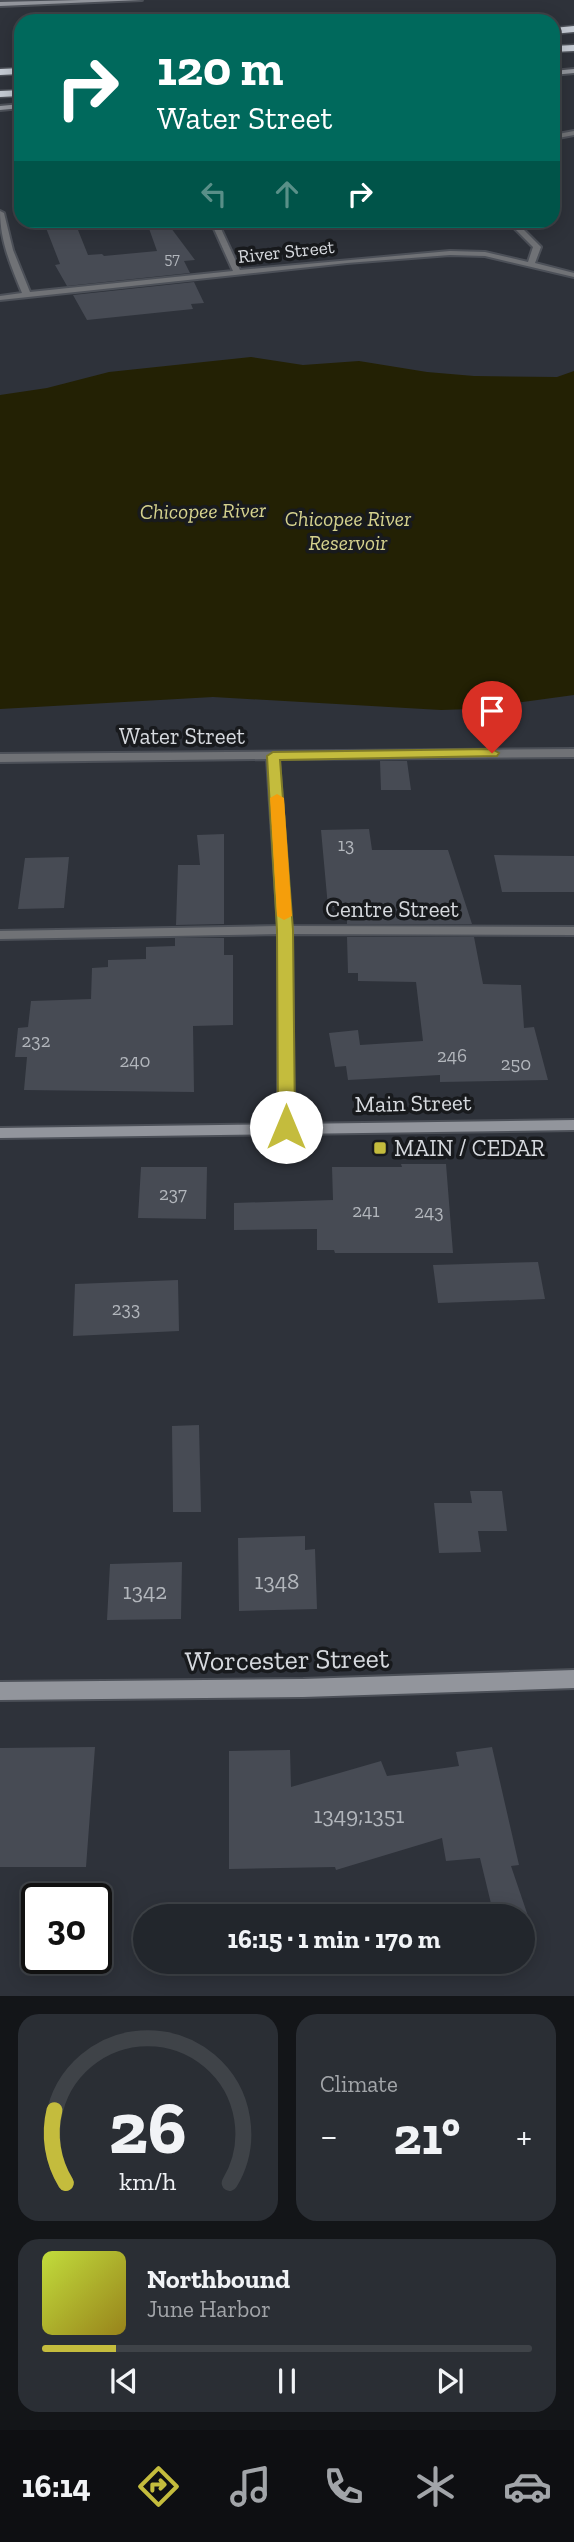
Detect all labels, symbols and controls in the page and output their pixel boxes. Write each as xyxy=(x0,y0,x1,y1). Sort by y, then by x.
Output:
text: 120 m xyxy=(157,39,283,98)
icon: right xyxy=(42,42,133,133)
text: Water Street xyxy=(157,99,332,137)
icon: left xyxy=(195,175,233,213)
icon: ahead xyxy=(268,175,306,213)
icon: right xyxy=(341,175,379,213)
street label: River Street xyxy=(237,235,336,268)
house number: 57 xyxy=(164,249,180,268)
water label: Chicopee River xyxy=(140,497,267,524)
water label: Chicopee River Reservoir xyxy=(285,506,412,555)
pin xyxy=(462,681,522,753)
icon: arrive xyxy=(473,692,511,730)
street label: Water Street xyxy=(119,722,245,750)
house number: 13 xyxy=(338,833,354,856)
street label: Centre Street xyxy=(325,895,459,923)
house number: 232 xyxy=(22,1029,50,1052)
house number: 246 xyxy=(437,1044,467,1067)
house number: 240 xyxy=(120,1049,151,1072)
house number: 250 xyxy=(501,1052,531,1075)
street label: Main Street xyxy=(354,1088,472,1118)
position arrow xyxy=(249,1090,323,1164)
place label: MAIN / CEDAR xyxy=(394,1134,545,1162)
marker: MAIN / CEDAR xyxy=(372,1140,388,1156)
house number: 237 xyxy=(159,1182,187,1205)
house number: 241 xyxy=(352,1199,380,1222)
house number: 243 xyxy=(414,1200,444,1223)
house number: 233 xyxy=(112,1297,140,1320)
house number: 1348 xyxy=(255,1567,299,1595)
house number: 1342 xyxy=(123,1577,167,1605)
street label: Worcester Street xyxy=(185,1641,390,1678)
house number: 1349;1351 xyxy=(314,1801,405,1829)
speed limit sign: 30 xyxy=(21,1883,112,1974)
text: 16:15 · 1 min · 170 m xyxy=(227,1923,441,1955)
text: Climate xyxy=(320,2070,398,2098)
text: 26 xyxy=(109,2085,187,2173)
text: 21° xyxy=(393,2105,460,2167)
text: − xyxy=(320,2113,338,2159)
text: + xyxy=(516,2113,532,2159)
text: km/h xyxy=(119,2166,177,2196)
text: Northbound xyxy=(147,2263,290,2295)
text: June Harbor xyxy=(147,2295,271,2323)
icon: previous xyxy=(105,2362,143,2400)
icon: pause xyxy=(268,2362,306,2400)
icon: next xyxy=(431,2362,469,2400)
icon: directions xyxy=(134,2462,183,2511)
icon: music xyxy=(226,2462,275,2511)
icon: phone xyxy=(319,2462,368,2511)
icon: climate xyxy=(411,2462,460,2511)
icon: car xyxy=(503,2462,552,2511)
text: 16:14 xyxy=(22,2467,91,2505)

